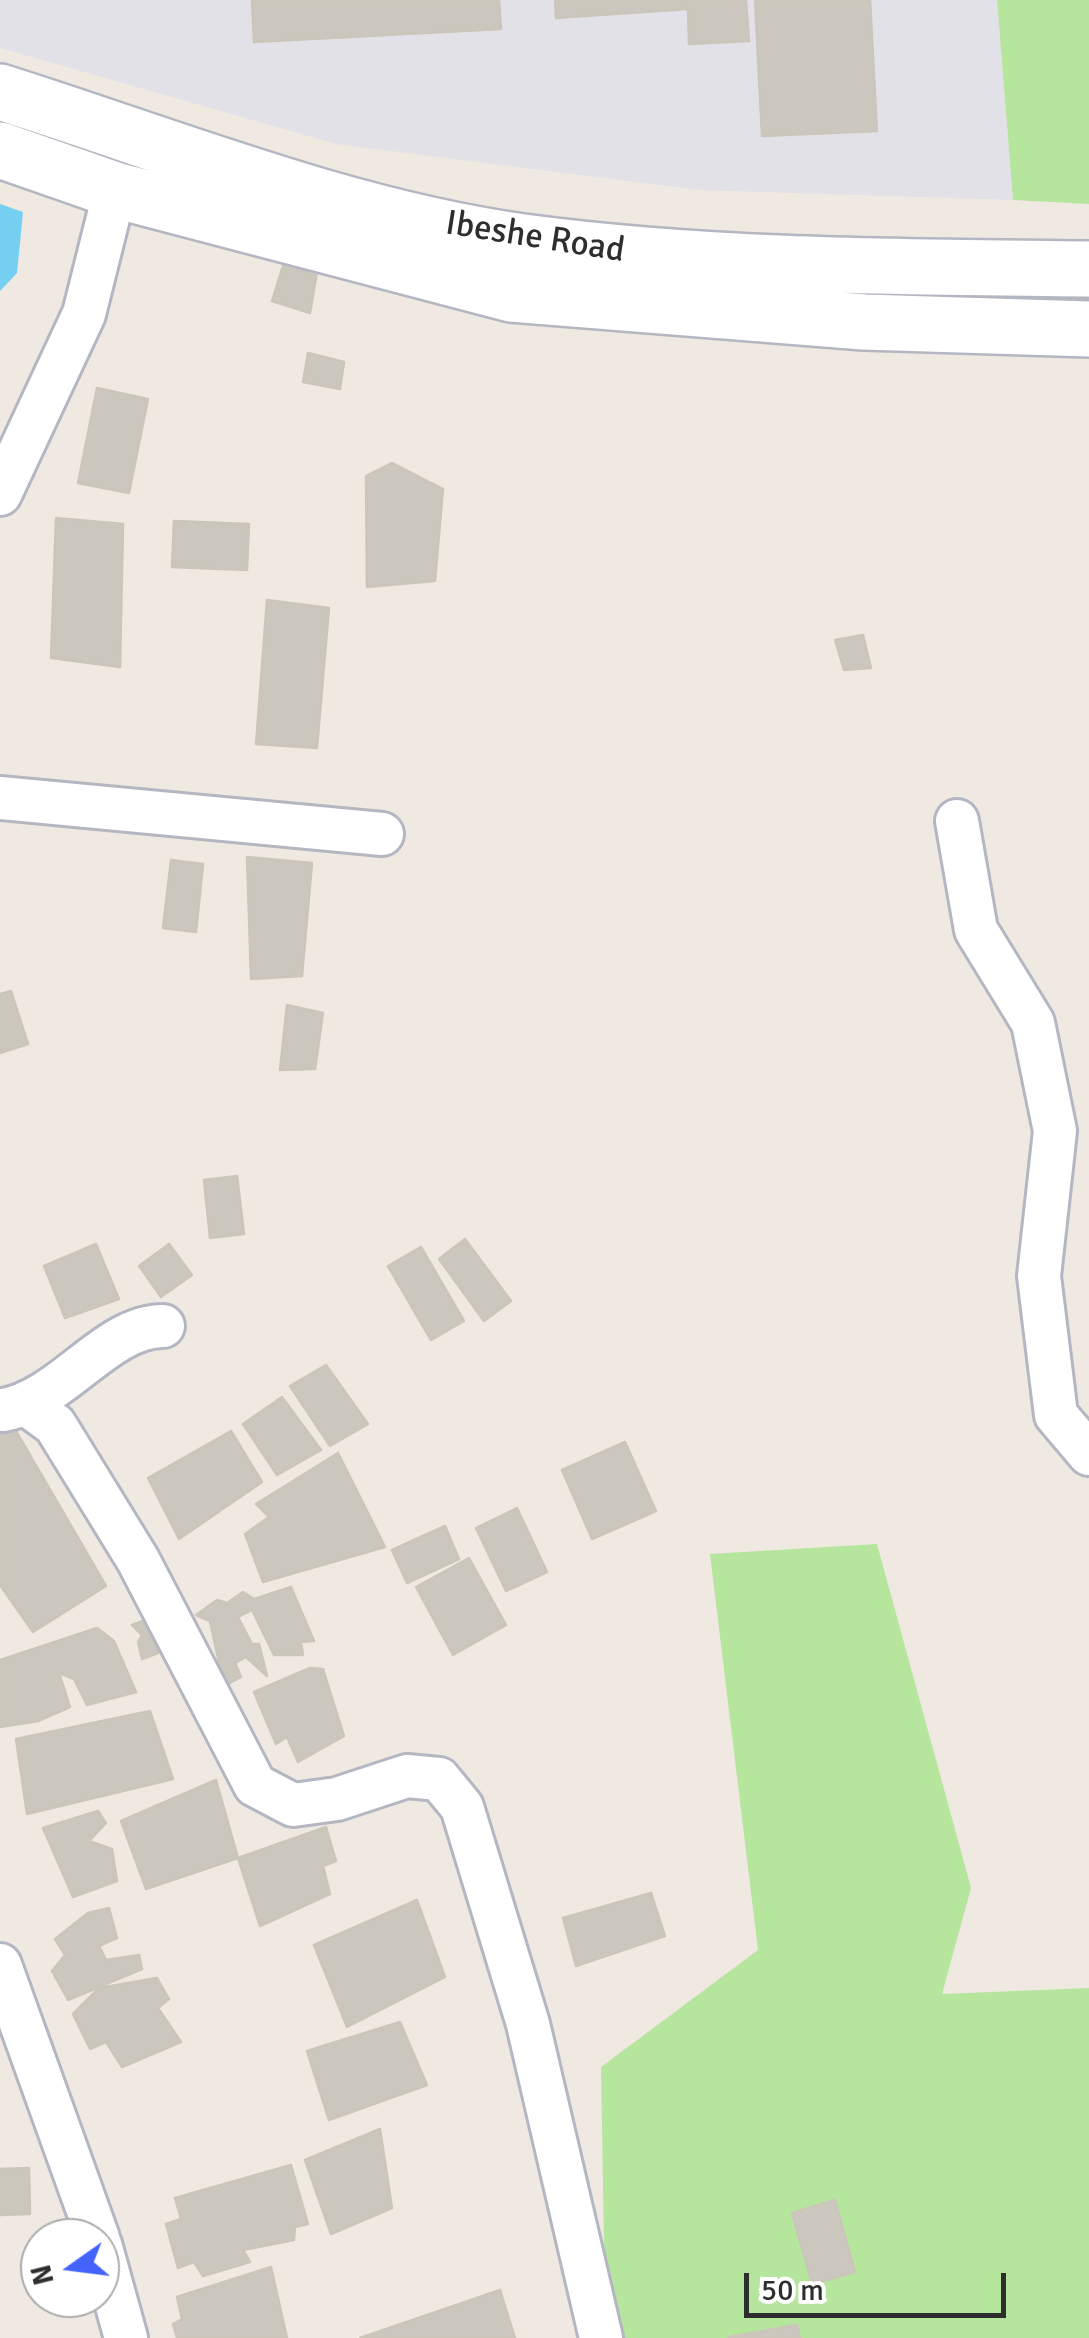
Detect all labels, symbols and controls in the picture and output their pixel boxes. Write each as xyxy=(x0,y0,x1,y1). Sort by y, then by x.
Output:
street label: Ibeshe Road xyxy=(442,203,628,273)
north arrow xyxy=(20,2218,120,2318)
scale bar xyxy=(749,2253,1012,2315)
text: N xyxy=(24,2261,62,2288)
text: 50 m xyxy=(761,2272,824,2309)

